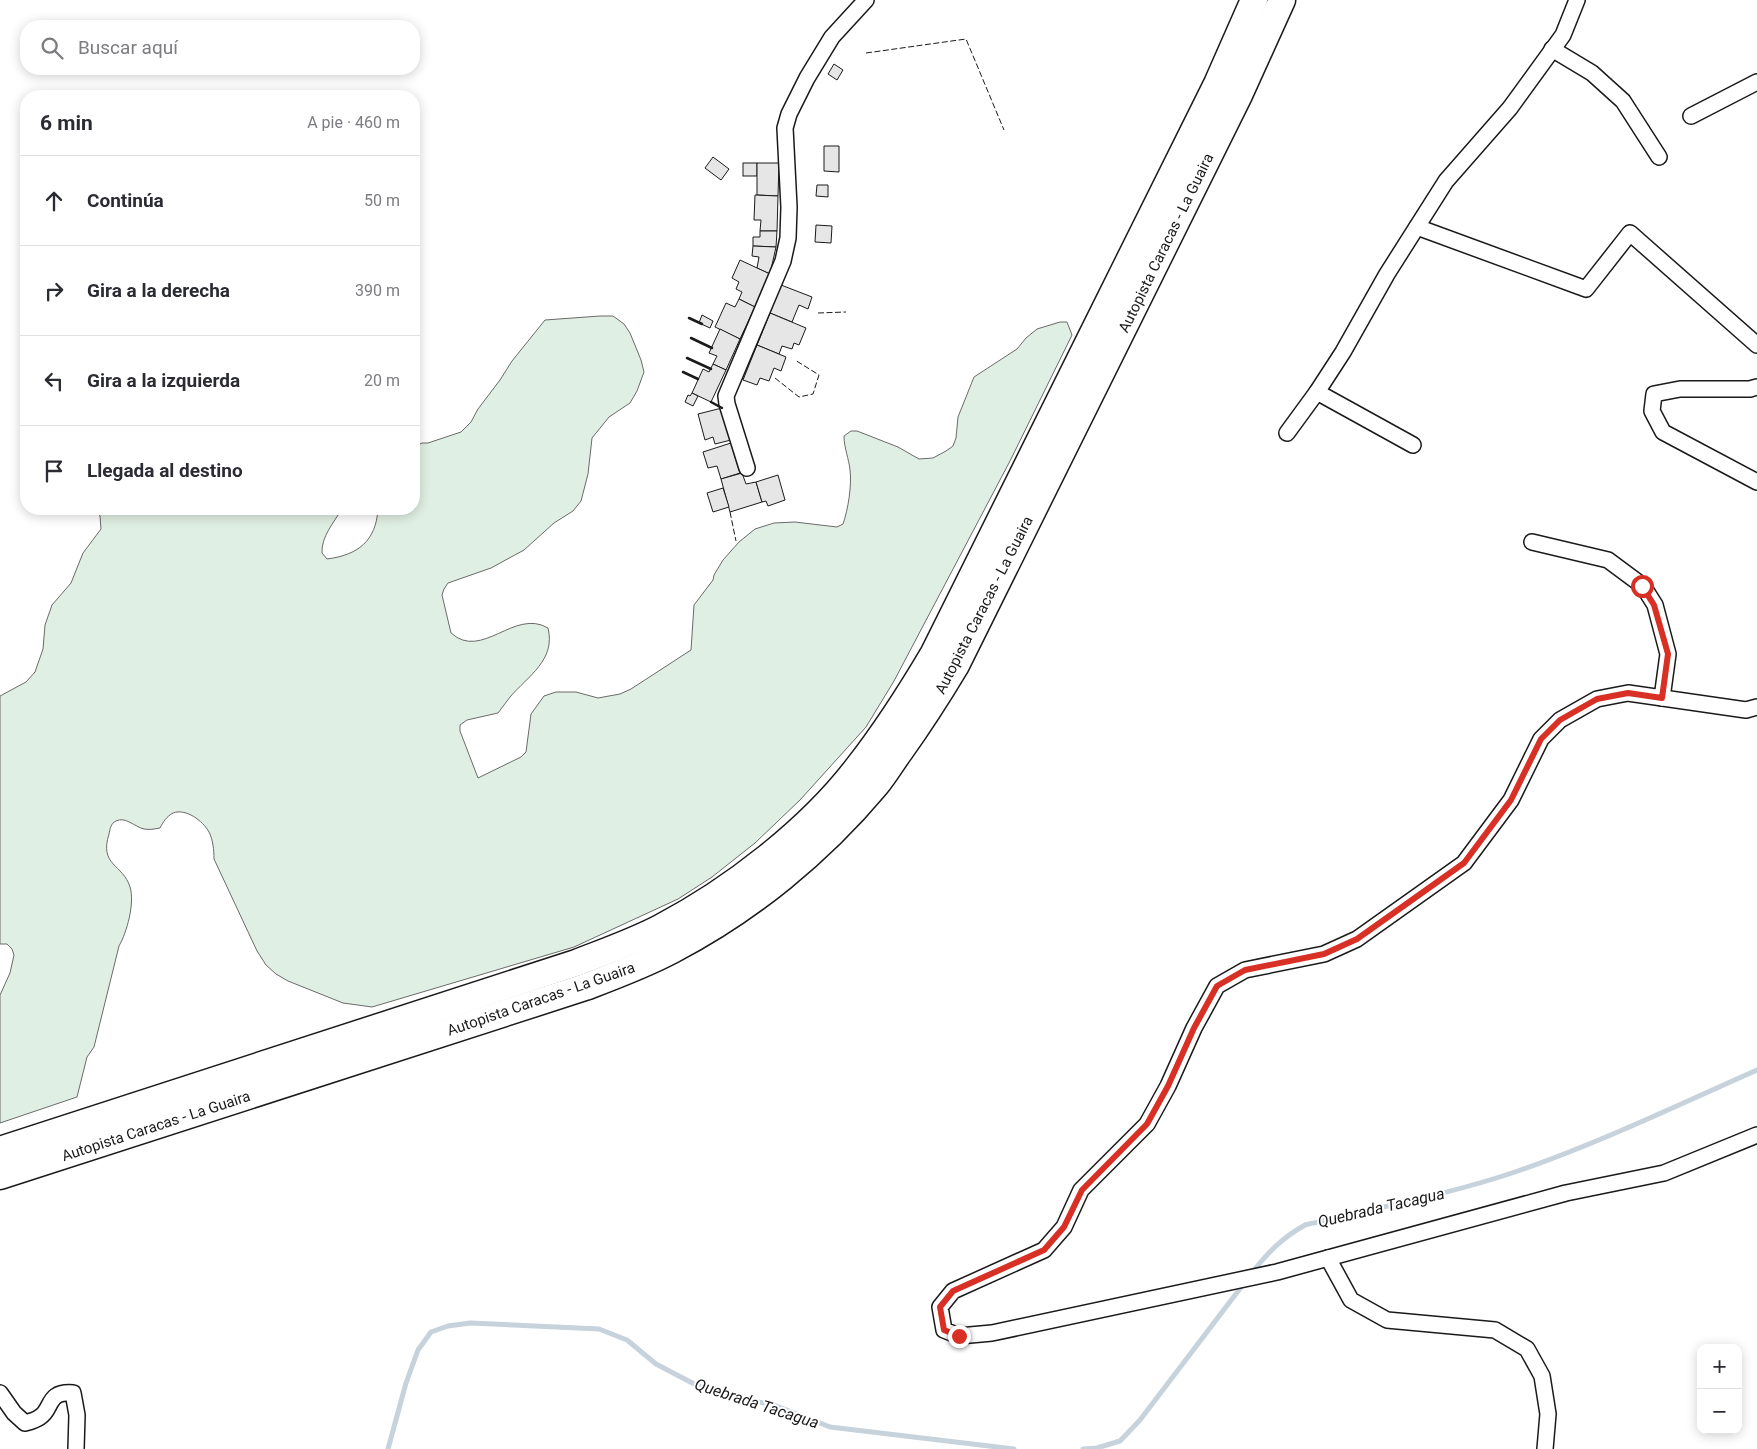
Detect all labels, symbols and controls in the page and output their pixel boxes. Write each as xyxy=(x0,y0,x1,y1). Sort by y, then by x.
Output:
search box xyxy=(20,20,420,75)
icon: search xyxy=(38,34,66,62)
text: Buscar aquí xyxy=(78,36,178,59)
text: 6 min xyxy=(40,111,93,135)
text: A pie · 460 m xyxy=(307,113,400,132)
street label: Autopista Caracas - La Guaira xyxy=(1115,150,1217,336)
icon: ahead xyxy=(40,187,68,215)
text: Continúa xyxy=(87,189,164,212)
text: 50 m xyxy=(364,191,400,210)
icon: right xyxy=(40,277,68,305)
text: Gira a la derecha xyxy=(87,279,230,302)
text: 390 m xyxy=(355,281,400,300)
icon: left xyxy=(40,367,68,395)
text: Gira a la izquierda xyxy=(87,369,240,392)
text: 20 m xyxy=(364,371,400,390)
icon: arrive xyxy=(40,457,68,485)
text: Llegada al destino xyxy=(87,459,243,482)
street label: Autopista Caracas - La Guaira xyxy=(931,513,1037,697)
route start xyxy=(1631,575,1654,598)
street label: Autopista Caracas - La Guaira xyxy=(445,958,637,1040)
street label: Autopista Caracas - La Guaira xyxy=(59,1087,253,1165)
water label: Quebrada Tacagua xyxy=(1316,1184,1446,1231)
route end xyxy=(948,1325,971,1348)
map controls xyxy=(1697,1344,1742,1434)
button: + xyxy=(1697,1344,1742,1389)
water label: Quebrada Tacagua xyxy=(692,1374,821,1433)
button: − xyxy=(1697,1389,1742,1434)

